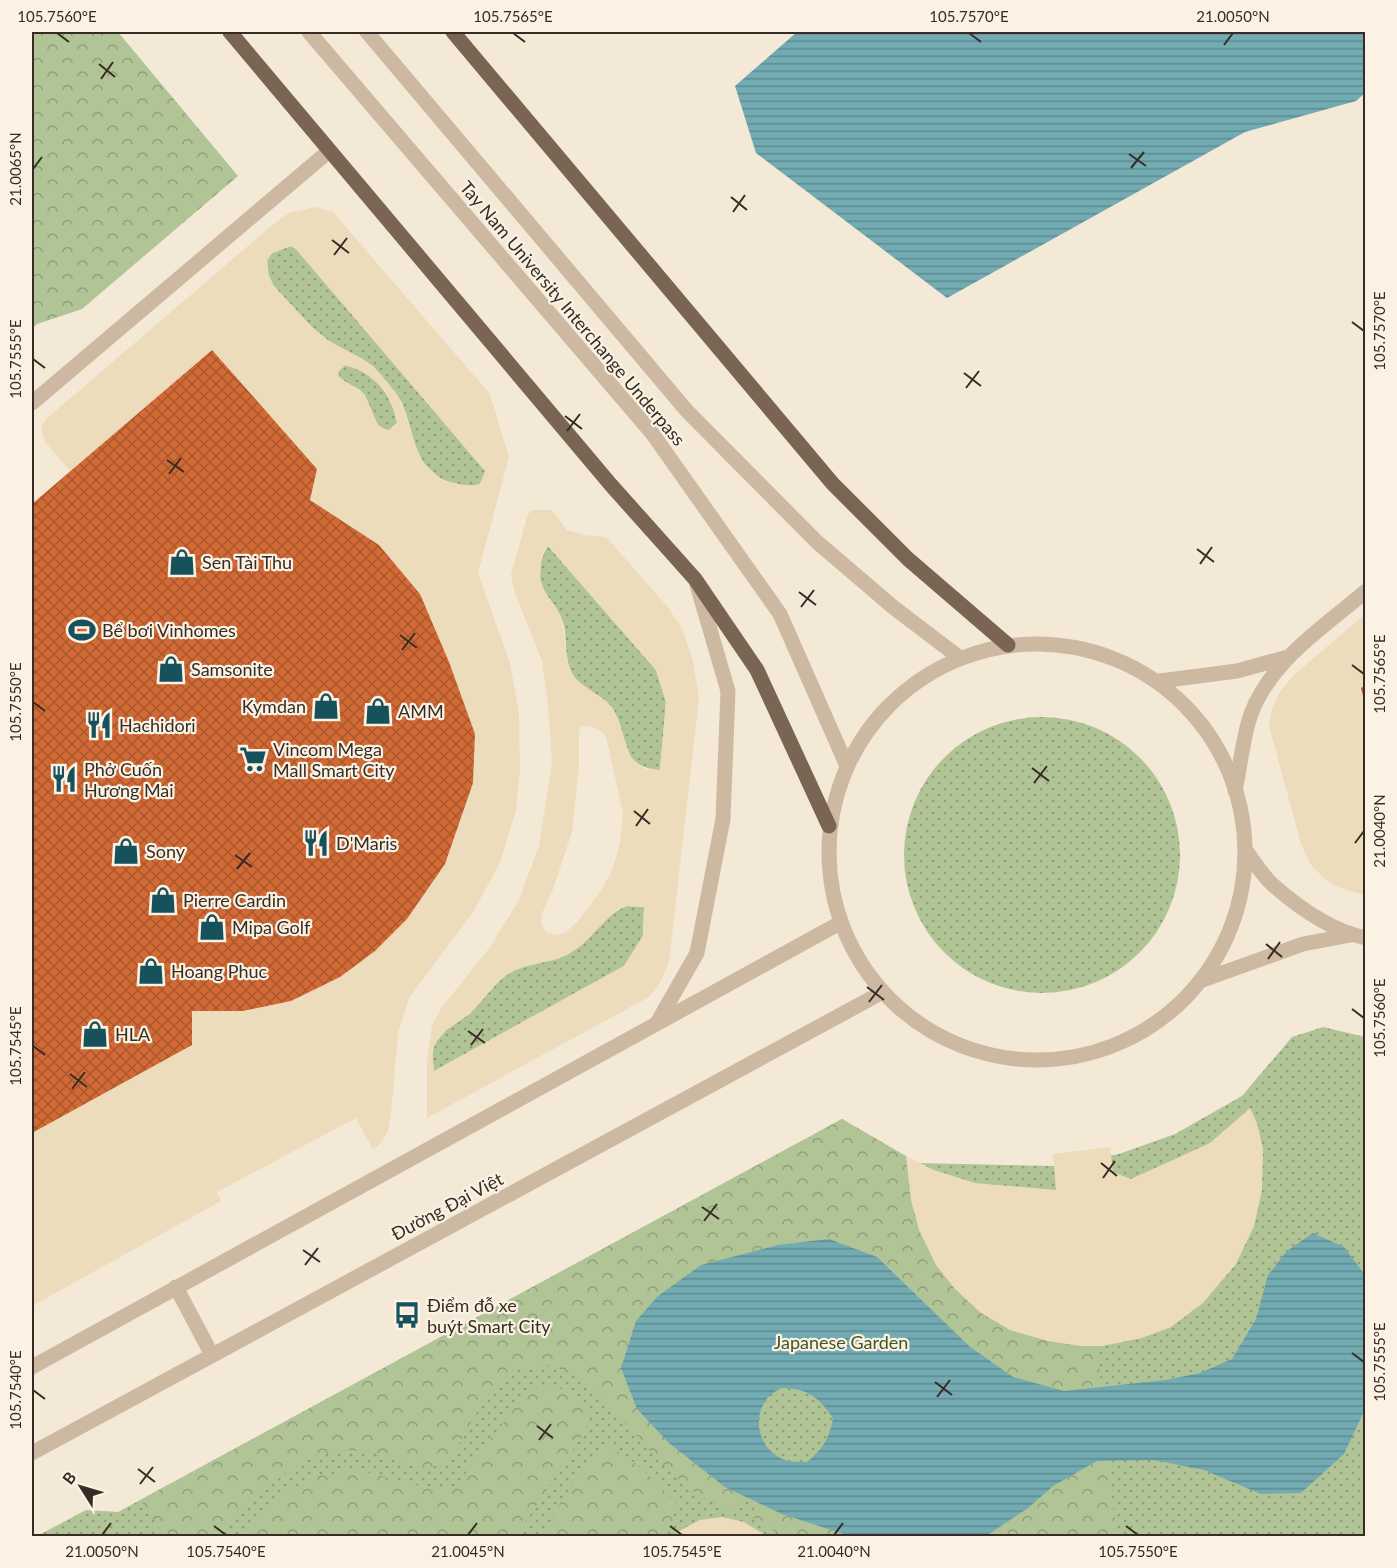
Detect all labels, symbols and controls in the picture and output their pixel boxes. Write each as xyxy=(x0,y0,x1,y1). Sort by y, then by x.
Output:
text: 105.7560°E xyxy=(17,7,97,25)
text: 105.7565°E xyxy=(473,7,553,25)
text: 105.7570°E xyxy=(929,7,1009,25)
text: 21.0050°N xyxy=(1196,7,1270,25)
text: 21.0065°N xyxy=(6,132,24,206)
street label: Tay Nam University Interchange Underpass xyxy=(456,176,690,450)
text: 105.7570°E xyxy=(1370,291,1388,371)
text: 105.7555°E xyxy=(6,319,24,399)
shop icon: Sen Tài Thu xyxy=(167,547,197,577)
place label: Sen Tài Thu xyxy=(202,551,292,573)
sports icon: Bể bơi Vinhomes xyxy=(67,615,97,645)
place label: Bể bơi Vinhomes xyxy=(102,619,236,641)
text: 105.7565°E xyxy=(1370,634,1388,714)
shop icon: Samsonite xyxy=(156,654,186,684)
place label: Samsonite xyxy=(191,658,273,680)
text: 105.7550°E xyxy=(6,662,24,742)
shop icon: Kymdan xyxy=(311,691,341,721)
place label: Kymdan xyxy=(242,695,306,717)
shop icon: AMM xyxy=(363,696,393,726)
place label: AMM xyxy=(398,700,444,722)
restaurant icon: Hachidori xyxy=(84,710,114,740)
place label: Hachidori xyxy=(119,714,196,736)
place label: Vincom Mega Mall Smart City xyxy=(273,738,395,781)
supermarket icon: Vincom Mega Mall Smart City xyxy=(238,744,268,774)
place label: Phở Cuốn Hương Mai xyxy=(84,758,174,801)
restaurant icon: Phở Cuốn Hương Mai xyxy=(49,764,79,794)
text: 21.0040°N xyxy=(1370,794,1388,868)
restaurant icon: D'Maris xyxy=(301,828,331,858)
place label: D'Maris xyxy=(336,832,398,854)
shop icon: Sony xyxy=(111,836,141,866)
place label: Sony xyxy=(146,840,186,862)
shop icon: Pierre Cardin xyxy=(148,885,178,915)
place label: Pierre Cardin xyxy=(183,889,286,911)
shop icon: Mipa Golf xyxy=(197,912,227,942)
place label: Mipa Golf xyxy=(232,916,311,938)
shop icon: Hoang Phuc xyxy=(136,956,166,986)
place label: Hoang Phuc xyxy=(171,960,267,982)
text: 105.7560°E xyxy=(1370,978,1388,1058)
text: 105.7545°E xyxy=(6,1006,24,1086)
shop icon: HLA xyxy=(80,1019,110,1049)
place label: HLA xyxy=(115,1023,151,1045)
street label: Đường Đại Việt xyxy=(387,1167,507,1245)
place label: Điểm đỗ xe buýt Smart City xyxy=(427,1294,551,1337)
bus stop icon: Điểm đỗ xe buýt Smart City xyxy=(392,1300,422,1330)
text: 105.7555°E xyxy=(1370,1322,1388,1402)
park label: Japanese Garden xyxy=(774,1331,908,1353)
text: 105.7540°E xyxy=(6,1350,24,1430)
north arrow xyxy=(51,1457,111,1517)
text: B xyxy=(58,1468,79,1488)
text: 21.0050°N xyxy=(65,1542,139,1560)
text: 105.7540°E xyxy=(186,1542,266,1560)
text: 21.0045°N xyxy=(431,1542,505,1560)
text: 105.7545°E xyxy=(642,1542,722,1560)
text: 21.0040°N xyxy=(797,1542,871,1560)
text: 105.7550°E xyxy=(1098,1542,1178,1560)

